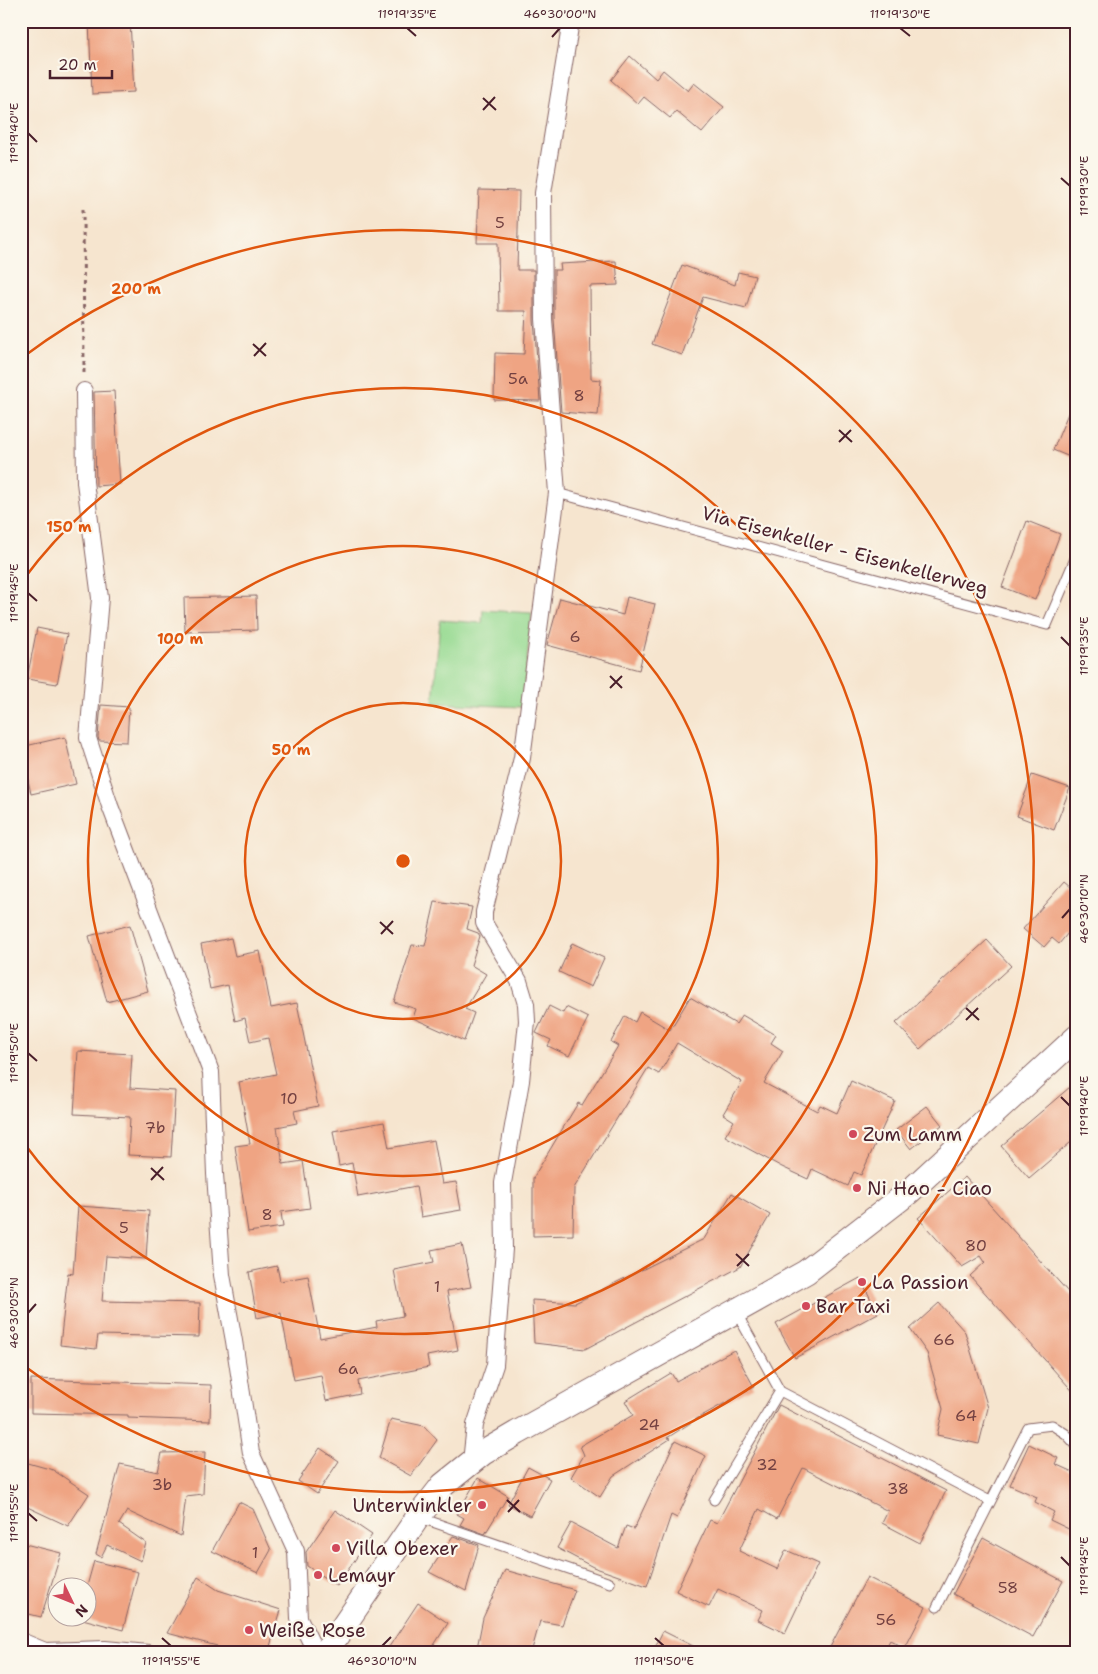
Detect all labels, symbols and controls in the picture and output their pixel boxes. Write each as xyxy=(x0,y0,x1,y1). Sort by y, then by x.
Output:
text: 11°19'35"E xyxy=(377,6,437,22)
text: 46°30'00"N xyxy=(524,6,596,22)
text: 11°19'30"E xyxy=(870,6,930,22)
scale bar xyxy=(50,48,112,80)
text: 20 m xyxy=(58,55,97,75)
text: 11°19'40"E xyxy=(6,103,22,163)
text: 11°19'30"E xyxy=(1076,156,1092,216)
house number: 5 xyxy=(495,212,505,233)
text: 200 m xyxy=(111,279,161,299)
house number: 5a xyxy=(508,368,528,389)
house number: 8 xyxy=(573,385,585,406)
street label: Via Eisenkeller - Eisenkellerweg xyxy=(699,500,991,601)
text: 150 m xyxy=(46,517,92,537)
text: 11°19'45"E xyxy=(6,564,22,622)
text: 11°19'35"E xyxy=(1076,616,1092,676)
house number: 6 xyxy=(569,626,581,647)
text: 100 m xyxy=(157,629,203,649)
text: 50 m xyxy=(272,740,311,760)
centre of rings xyxy=(394,852,412,870)
text: 46°30'10"N xyxy=(1076,874,1092,944)
text: 11°19'50"E xyxy=(6,1023,22,1083)
text: 11°19'40"E xyxy=(1076,1076,1092,1136)
house number: 10 xyxy=(280,1088,298,1109)
house number: 7b xyxy=(145,1117,165,1138)
place label: Zum Lamm xyxy=(863,1122,962,1147)
marker: Zum Lamm xyxy=(847,1128,859,1140)
place label: Ni Hao - Ciao xyxy=(867,1176,992,1201)
marker: Ni Hao - Ciao xyxy=(851,1182,863,1194)
house number: 8 xyxy=(261,1204,273,1225)
house number: 5 xyxy=(119,1217,129,1238)
house number: 80 xyxy=(965,1235,987,1256)
place label: La Passion xyxy=(872,1270,969,1295)
house number: 1 xyxy=(434,1276,440,1297)
marker: La Passion xyxy=(856,1276,868,1288)
text: 46°30'05"N xyxy=(6,1277,22,1349)
place label: Bar Taxi xyxy=(816,1294,891,1319)
marker: Bar Taxi xyxy=(800,1300,812,1312)
house number: 66 xyxy=(933,1329,955,1350)
house number: 6a xyxy=(338,1358,358,1379)
house number: 64 xyxy=(955,1405,977,1426)
house number: 24 xyxy=(638,1414,660,1435)
house number: 32 xyxy=(756,1454,778,1475)
house number: 3b xyxy=(152,1474,172,1495)
house number: 38 xyxy=(887,1478,909,1499)
text: 11°19'55"E xyxy=(6,1484,22,1542)
place label: Unterwinkler xyxy=(352,1493,472,1518)
marker: Unterwinkler xyxy=(476,1499,488,1511)
place label: Villa Obexer xyxy=(346,1536,458,1561)
text: 11°19'45"E xyxy=(1076,1537,1092,1595)
house number: 1 xyxy=(252,1542,258,1563)
marker: Villa Obexer xyxy=(330,1542,342,1554)
place label: Lemayr xyxy=(328,1563,396,1588)
marker: Lemayr xyxy=(312,1569,324,1581)
north arrow xyxy=(48,1576,98,1626)
house number: 58 xyxy=(998,1577,1018,1598)
text: N xyxy=(71,1601,92,1621)
house number: 56 xyxy=(876,1609,896,1630)
place label: Weiße Rose xyxy=(259,1618,366,1643)
marker: Weiße Rose xyxy=(243,1624,255,1636)
text: 11°19'55"E xyxy=(142,1653,200,1669)
text: 46°30'10"N xyxy=(347,1653,417,1669)
text: 11°19'50"E xyxy=(634,1653,694,1669)

